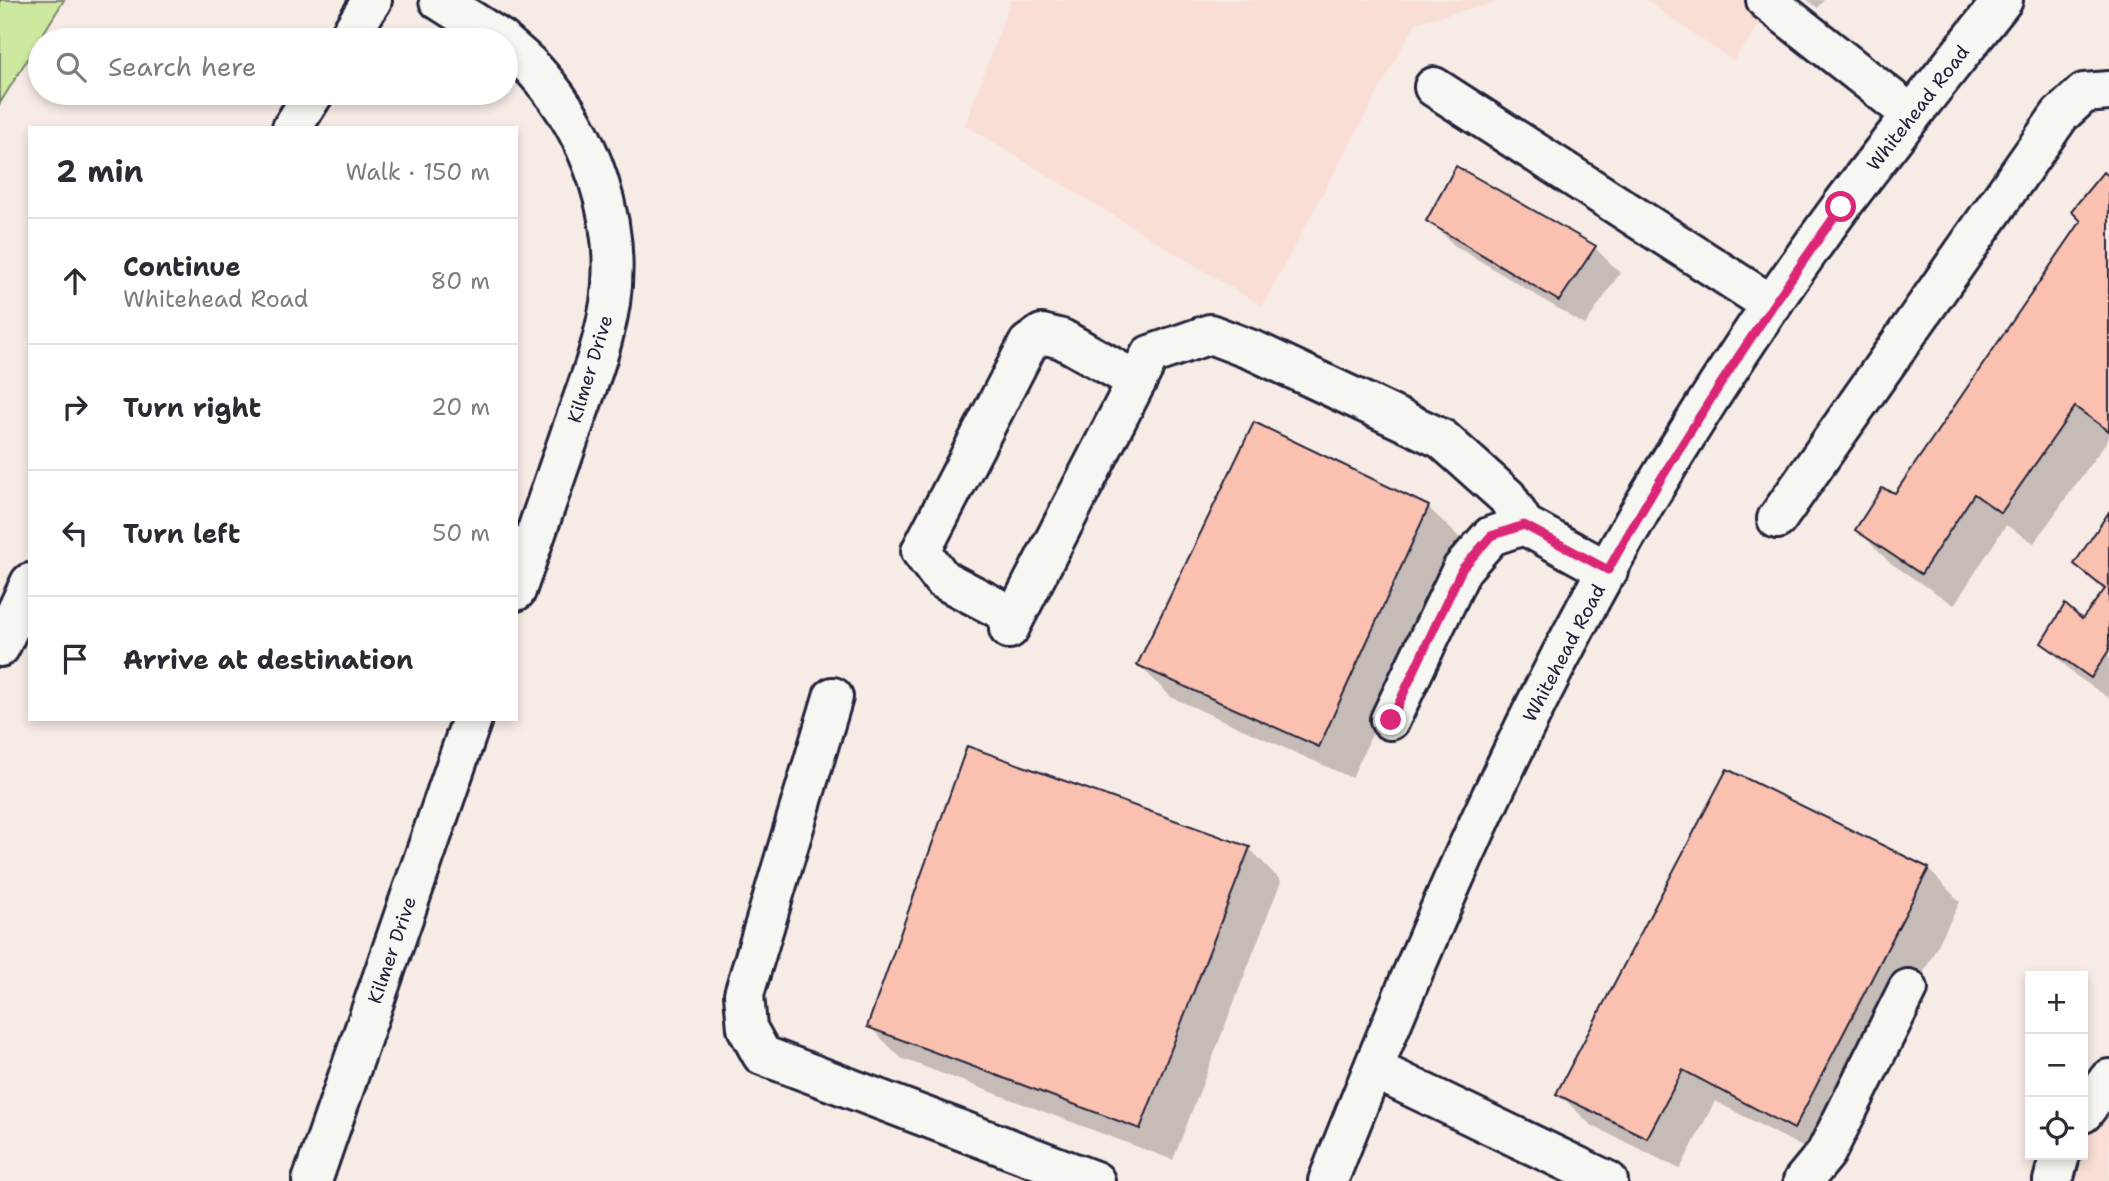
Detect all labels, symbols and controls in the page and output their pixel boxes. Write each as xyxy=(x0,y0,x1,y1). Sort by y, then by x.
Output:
search box xyxy=(28,28,518,105)
street label: Whitehead Road xyxy=(1861,40,1975,176)
icon: search xyxy=(52,48,90,86)
text: Search here xyxy=(108,49,257,84)
text: 2 min xyxy=(56,151,143,192)
text: Walk · 150 m xyxy=(345,157,490,187)
route start xyxy=(1825,191,1856,222)
text: Continue xyxy=(123,249,241,284)
icon: ahead xyxy=(56,262,94,300)
text: 80 m xyxy=(431,266,490,296)
text: Whitehead Road xyxy=(123,284,308,314)
street label: Kilmer Drive xyxy=(562,312,618,426)
icon: right xyxy=(56,388,94,426)
text: Turn right xyxy=(123,390,261,425)
text: 20 m xyxy=(431,392,490,422)
icon: left xyxy=(56,514,94,552)
text: Turn left xyxy=(123,516,240,551)
text: 50 m xyxy=(432,518,490,548)
street label: Whitehead Road xyxy=(1517,580,1611,726)
icon: arrive xyxy=(56,640,94,678)
text: Arrive at destination xyxy=(123,642,413,677)
route end xyxy=(1375,704,1406,735)
street label: Kilmer Drive xyxy=(362,893,422,1007)
map controls xyxy=(2025,971,2088,1160)
button: + xyxy=(2025,971,2088,1034)
button: − xyxy=(2025,1034,2088,1097)
button: locate xyxy=(2025,1097,2088,1160)

